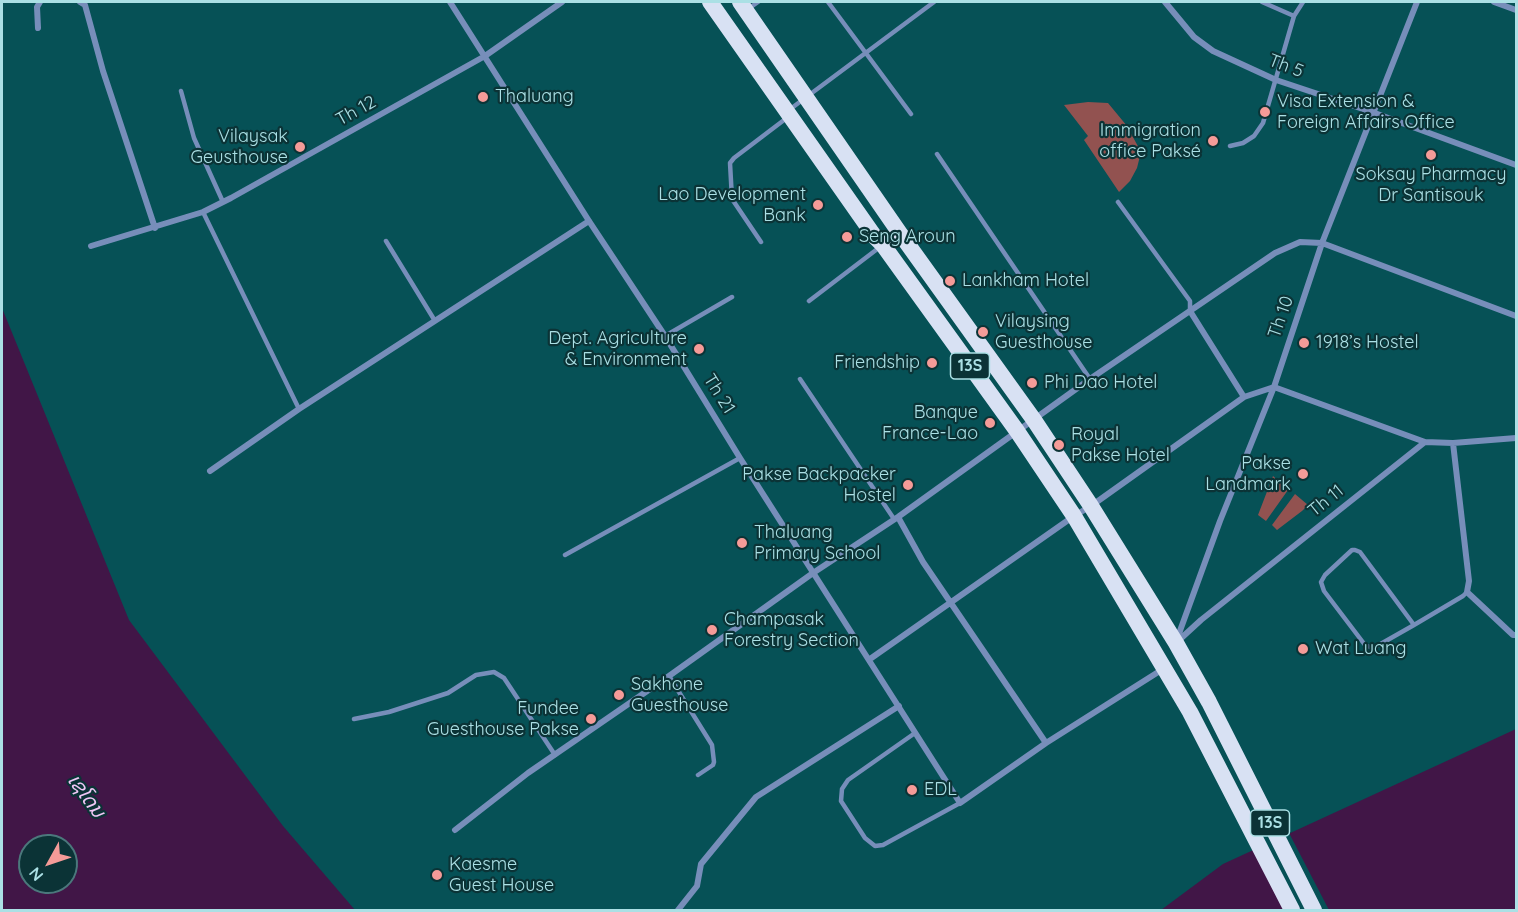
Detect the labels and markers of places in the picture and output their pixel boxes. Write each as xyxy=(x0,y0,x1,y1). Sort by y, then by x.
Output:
place label: Thaluang xyxy=(495,86,574,108)
marker: Thaluang xyxy=(476,90,490,104)
place label: Visa Extension & Foreign Affairs Office xyxy=(1277,91,1455,134)
marker: Visa Extension & Foreign Affairs Office xyxy=(1258,105,1272,119)
place label: Immigration office Paksé xyxy=(1099,120,1201,162)
place label: Vilaysak Geusthouse xyxy=(191,126,288,168)
marker: Immigration office Paksé xyxy=(1206,134,1220,148)
marker: Vilaysak Geusthouse xyxy=(293,140,307,154)
marker: Soksay Pharmacy Dr Santisouk xyxy=(1424,148,1438,162)
place label: Soksay Pharmacy Dr Santisouk xyxy=(1356,164,1506,207)
place label: Lao Development Bank xyxy=(658,184,806,226)
marker: Lao Development Bank xyxy=(811,198,825,212)
place label: Seng Aroun xyxy=(859,226,956,248)
marker: Seng Aroun xyxy=(840,230,854,244)
place label: Lankham Hotel xyxy=(962,270,1089,292)
marker: Lankham Hotel xyxy=(943,274,957,288)
place label: Vilaysing Guesthouse xyxy=(995,311,1092,354)
marker: Vilaysing Guesthouse xyxy=(976,325,990,339)
place label: Dept. Agriculture & Environment xyxy=(548,328,687,370)
place label: 1918’s Hostel xyxy=(1316,332,1419,354)
marker: 1918’s Hostel xyxy=(1297,336,1311,350)
marker: Dept. Agriculture & Environment xyxy=(692,342,706,356)
place label: Friendship xyxy=(834,352,920,374)
marker: Friendship xyxy=(925,356,939,370)
place label: Phi Dao Hotel xyxy=(1044,372,1158,394)
marker: Phi Dao Hotel xyxy=(1025,376,1039,390)
place label: Banque France-Lao xyxy=(882,402,978,444)
marker: Banque France-Lao xyxy=(983,416,997,430)
place label: Royal Pakse Hotel xyxy=(1071,424,1170,466)
marker: Royal Pakse Hotel xyxy=(1052,438,1066,452)
place label: Pakse Landmark xyxy=(1205,453,1291,496)
place label: Pakse Backpacker Hostel xyxy=(742,464,896,506)
marker: Pakse Landmark xyxy=(1296,467,1310,481)
marker: Pakse Backpacker Hostel xyxy=(901,478,915,492)
place label: Thaluang Primary School xyxy=(754,522,880,564)
marker: Thaluang Primary School xyxy=(735,536,749,550)
place label: Champasak Forestry Section xyxy=(724,609,859,652)
marker: Champasak Forestry Section xyxy=(705,623,719,637)
place label: Wat Luang xyxy=(1315,638,1407,660)
marker: Wat Luang xyxy=(1296,642,1310,656)
place label: Sakhone Guesthouse xyxy=(631,674,728,716)
marker: Sakhone Guesthouse xyxy=(612,688,626,702)
place label: Fundee Guesthouse Pakse xyxy=(427,698,579,740)
marker: Fundee Guesthouse Pakse xyxy=(584,712,598,726)
place label: EDL xyxy=(924,779,957,801)
marker: EDL xyxy=(905,783,919,797)
place label: Kaesme Guest House xyxy=(449,854,554,896)
marker: Kaesme Guest House xyxy=(430,868,444,882)

